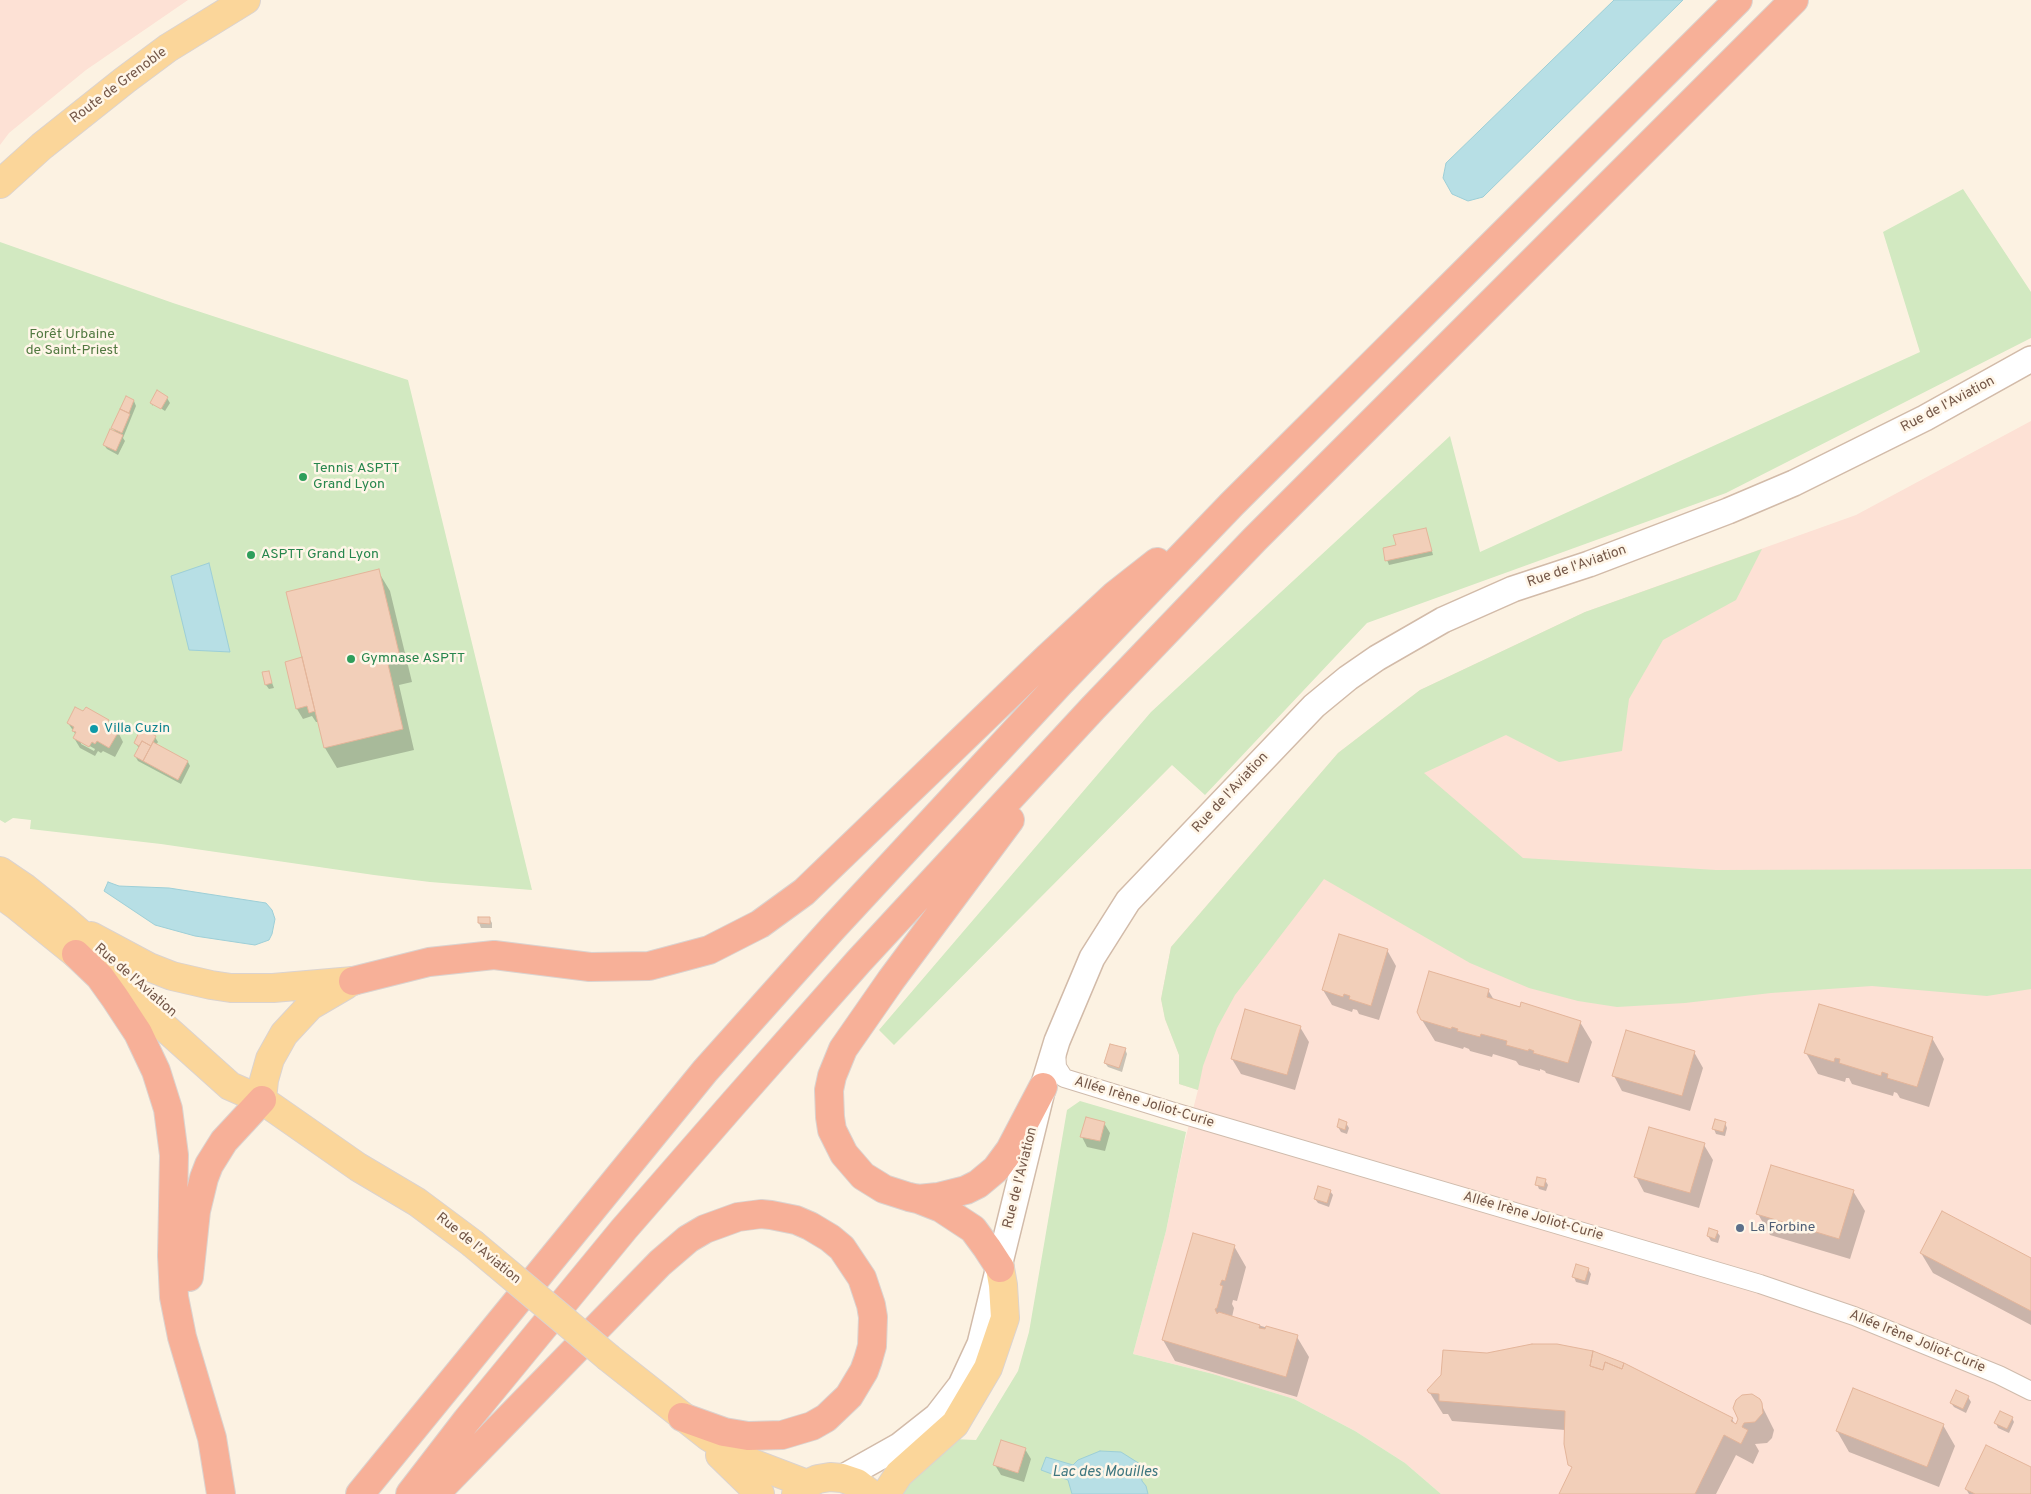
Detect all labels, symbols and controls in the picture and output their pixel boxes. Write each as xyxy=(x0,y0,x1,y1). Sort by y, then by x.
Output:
street label: Route de Grenoble xyxy=(67,44,171,128)
park label: Forêt Urbaine de Saint-Priest xyxy=(26,327,118,360)
street label: Rue de l'Aviation xyxy=(1898,373,1998,437)
place label: Tennis ASPTT Grand Lyon xyxy=(313,461,400,494)
marker: Tennis ASPTT Grand Lyon xyxy=(297,471,309,483)
street label: Rue de l'Aviation xyxy=(1525,542,1629,592)
place label: ASPTT Grand Lyon xyxy=(261,547,379,563)
marker: ASPTT Grand Lyon xyxy=(245,549,257,561)
place label: Gymnase ASPTT xyxy=(361,651,465,667)
marker: Gymnase ASPTT xyxy=(345,653,357,665)
place label: Villa Cuzin xyxy=(104,721,170,737)
marker: Villa Cuzin xyxy=(88,723,100,735)
street label: Rue de l'Aviation xyxy=(1189,749,1273,837)
street label: Rue de l'Aviation xyxy=(90,941,180,1021)
street label: Allée Irène Joliot-Curie xyxy=(1072,1074,1216,1132)
street label: Rue de l'Aviation xyxy=(1000,1126,1042,1230)
street label: Allée Irène Joliot-Curie xyxy=(1461,1189,1605,1245)
street label: Rue de l'Aviation xyxy=(432,1210,524,1288)
place label: La Forbine xyxy=(1750,1220,1815,1236)
marker: La Forbine xyxy=(1734,1222,1746,1234)
street label: Allée Irène Joliot-Curie xyxy=(1847,1307,1987,1377)
water label: Lac des Mouilles xyxy=(1052,1464,1158,1482)

